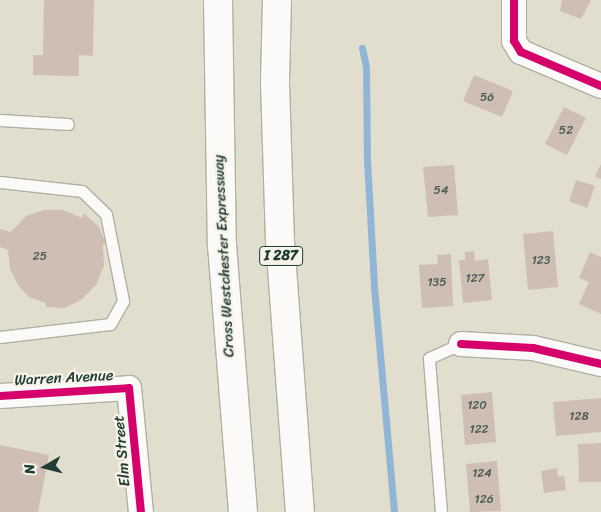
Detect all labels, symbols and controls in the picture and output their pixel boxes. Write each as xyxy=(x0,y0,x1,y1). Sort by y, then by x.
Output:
house number: 56 xyxy=(480,91,494,105)
house number: 52 xyxy=(559,124,573,138)
street label: Cross Westchester Expressway xyxy=(210,154,238,358)
house number: 54 xyxy=(434,184,448,198)
road number: I 287 xyxy=(258,245,304,268)
house number: 25 xyxy=(33,250,47,264)
house number: 123 xyxy=(532,254,550,268)
house number: 127 xyxy=(466,272,484,286)
house number: 135 xyxy=(427,276,447,290)
street label: Warren Avenue xyxy=(14,366,114,390)
house number: 120 xyxy=(467,399,487,413)
house number: 128 xyxy=(569,410,589,424)
street label: Elm Street xyxy=(110,415,134,487)
house number: 122 xyxy=(470,423,488,437)
north arrow xyxy=(20,442,70,492)
text: N xyxy=(17,463,43,476)
house number: 124 xyxy=(472,467,492,481)
house number: 126 xyxy=(475,493,493,507)

